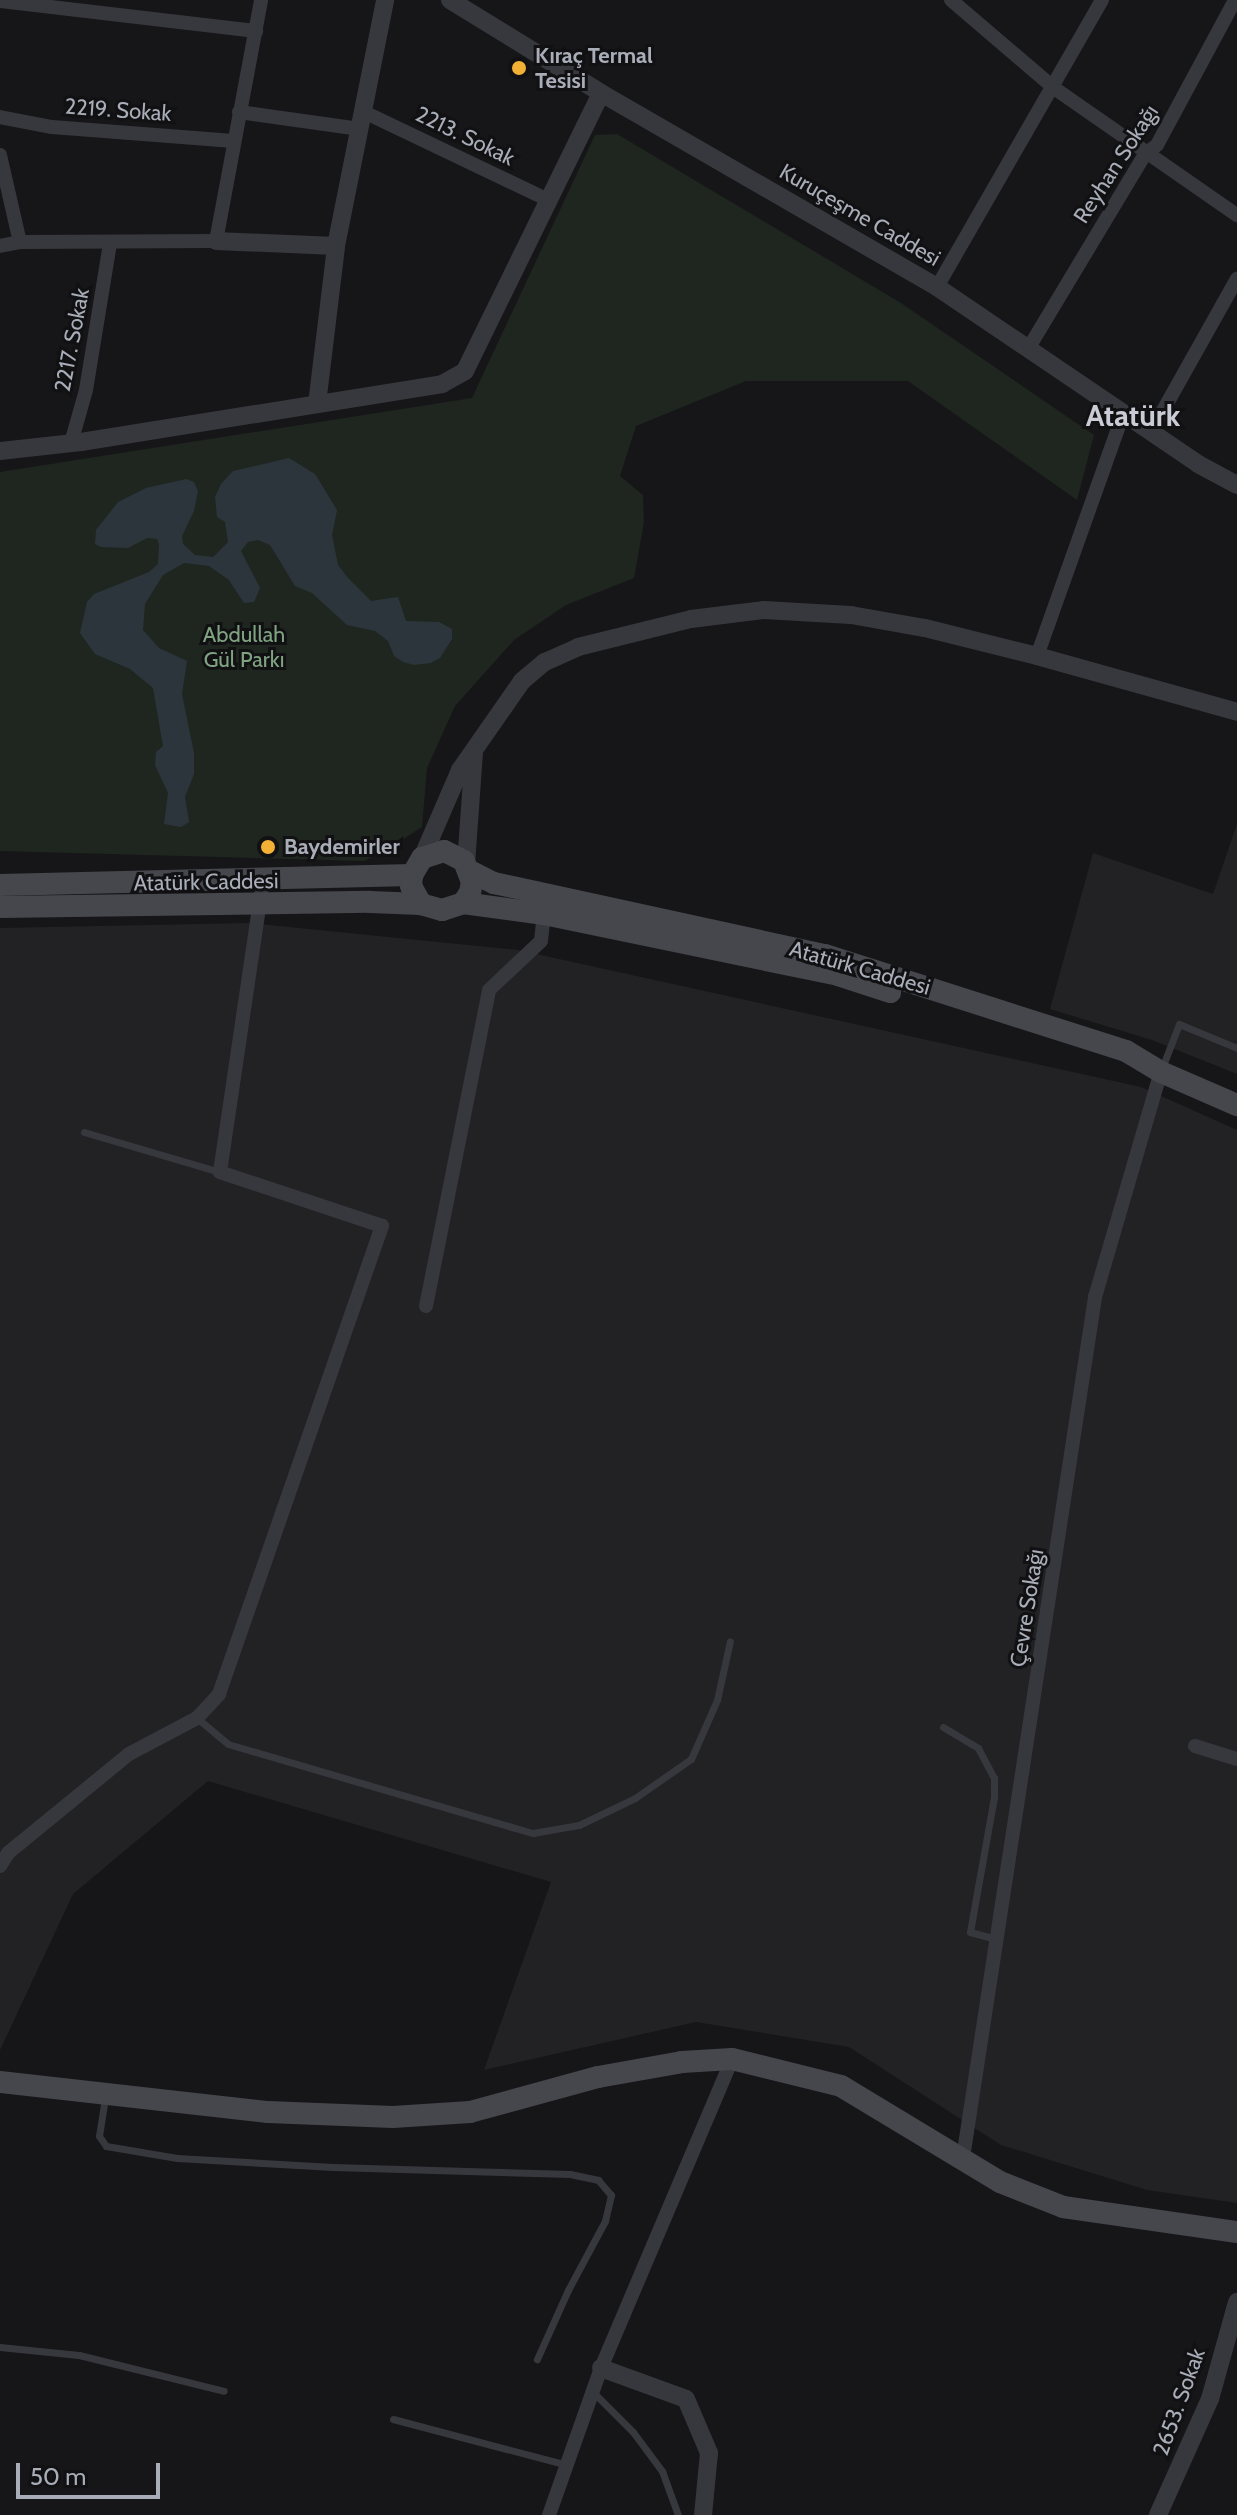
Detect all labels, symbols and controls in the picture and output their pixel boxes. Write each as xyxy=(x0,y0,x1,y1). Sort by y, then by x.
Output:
place label: Kıraç Termal Tesisi xyxy=(535,42,653,94)
marker: Kıraç Termal Tesisi xyxy=(510,59,528,77)
street label: 2219. Sokak xyxy=(64,93,172,127)
street label: Reyhan Sokağı xyxy=(1068,100,1164,228)
street label: 2213. Sokak xyxy=(411,101,519,171)
street label: Kuruçeşme Caddesi xyxy=(775,158,945,272)
street label: 2217. Sokak xyxy=(49,286,95,394)
district label: Atatürk xyxy=(1086,398,1180,434)
park label: Abdullah Gül Parkı xyxy=(203,621,285,672)
place label: Baydemirler xyxy=(284,834,400,860)
marker: Baydemirler xyxy=(259,838,277,856)
street label: Atatürk Caddesi xyxy=(133,868,279,896)
street label: Atatürk Caddesi xyxy=(787,935,933,1001)
street label: Çevre Sokağı xyxy=(1005,1547,1049,1669)
street label: 2653. Sokak xyxy=(1147,2345,1211,2459)
scale bar xyxy=(20,2447,164,2497)
text: 50 m xyxy=(30,2462,86,2491)

